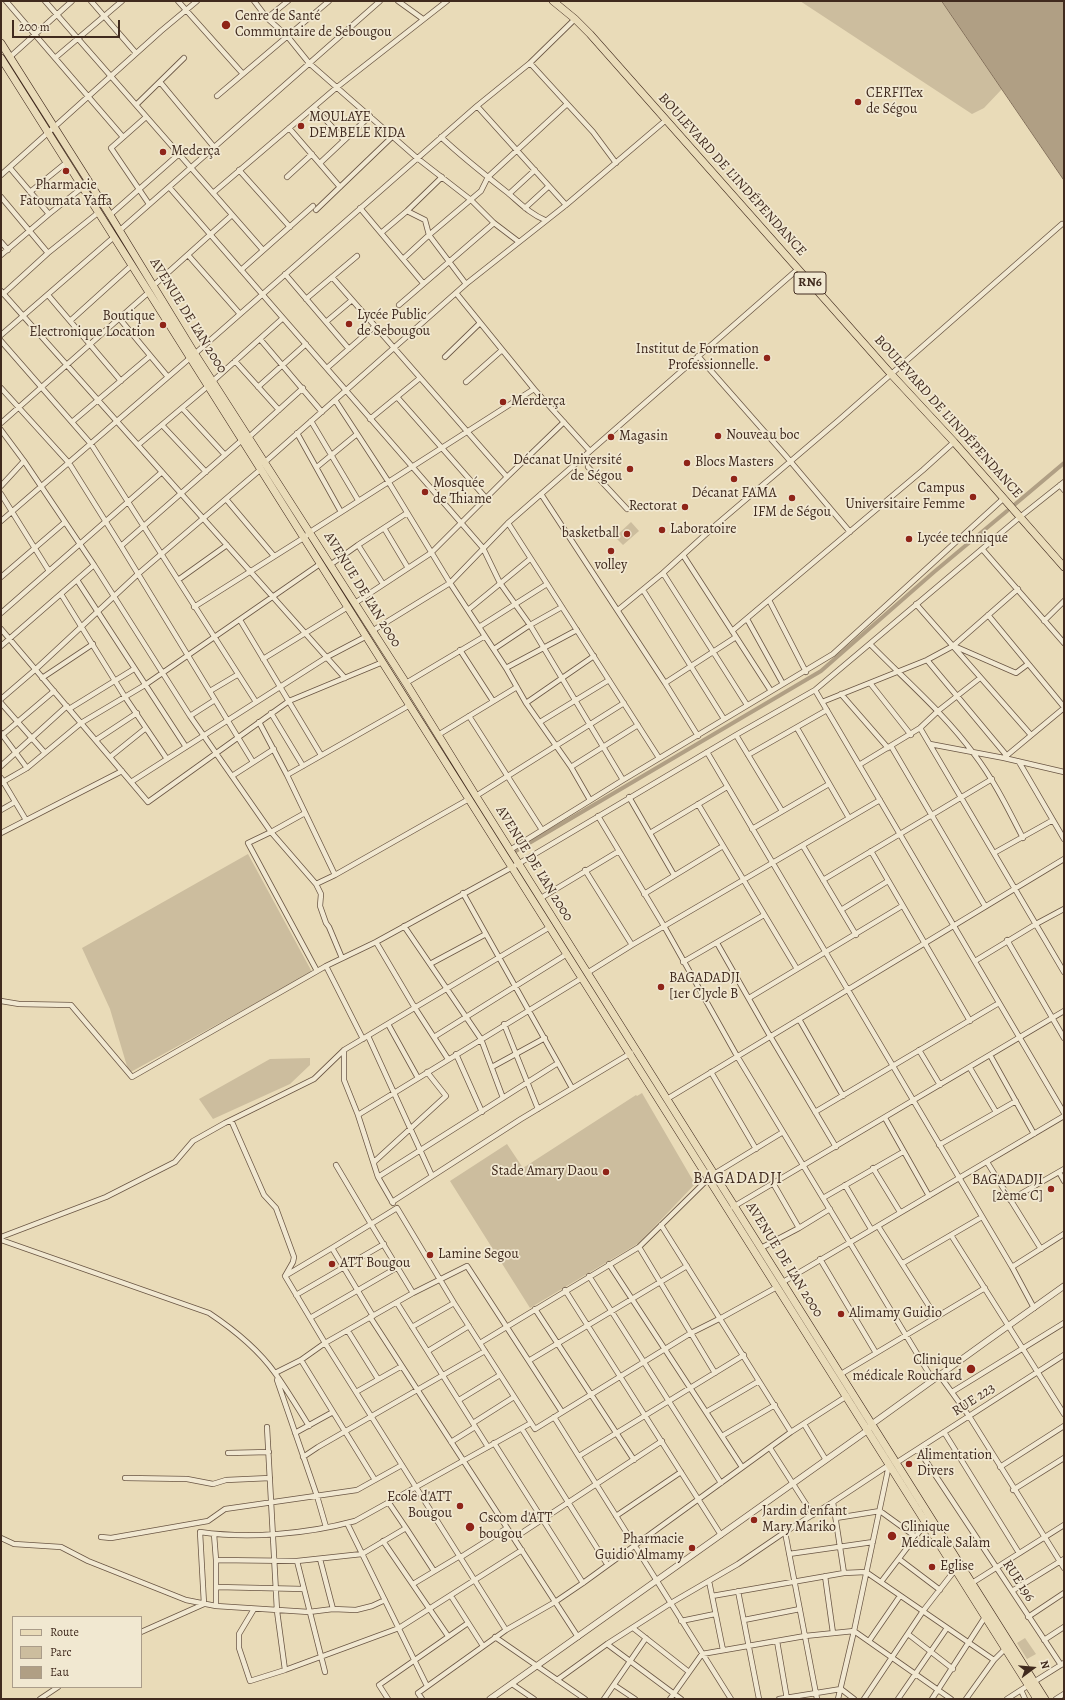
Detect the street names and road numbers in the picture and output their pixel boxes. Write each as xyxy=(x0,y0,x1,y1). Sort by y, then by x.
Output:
street label: BOULEVARD DE L'INDÉPENDANCE xyxy=(654,90,810,260)
street label: AVENUE DE L'AN 2000 xyxy=(146,255,230,377)
road number: RN6 xyxy=(794,272,826,294)
street label: BOULEVARD DE L'INDÉPENDANCE xyxy=(870,332,1026,502)
street label: AVENUE DE L'AN 2000 xyxy=(320,529,404,651)
street label: AVENUE DE L'AN 2000 xyxy=(492,803,576,925)
street label: AVENUE DE L'AN 2000 xyxy=(742,1199,826,1321)
street label: RUE 223 xyxy=(949,1380,999,1420)
street label: RUE 196 xyxy=(998,1557,1038,1605)

